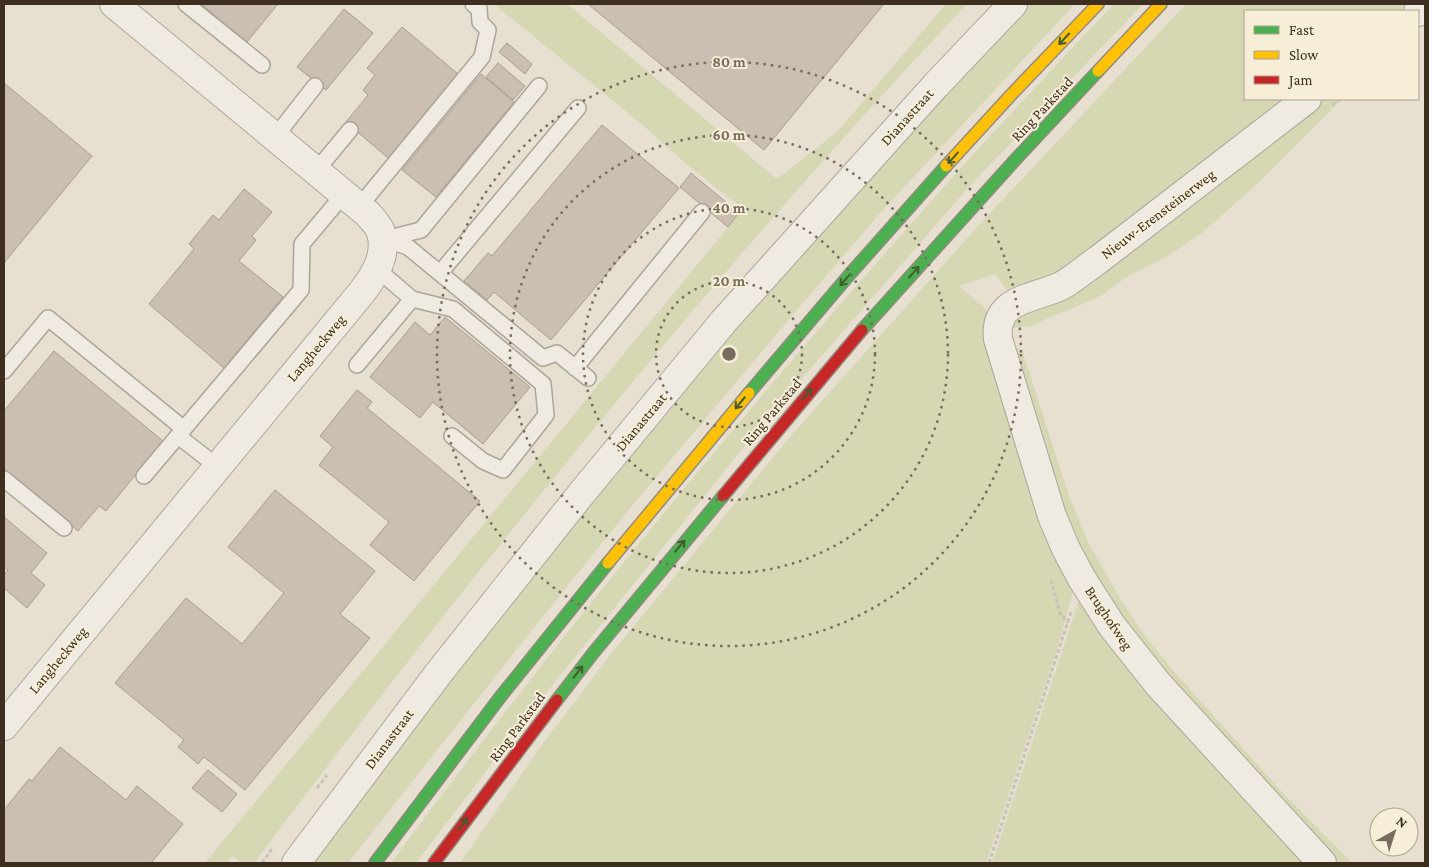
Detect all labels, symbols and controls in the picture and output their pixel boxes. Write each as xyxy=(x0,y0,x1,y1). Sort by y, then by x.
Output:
legend xyxy=(1244,10,1419,100)
text: Fast xyxy=(1289,22,1315,38)
one-way arrow xyxy=(1058,33,1070,46)
text: Slow xyxy=(1289,47,1319,63)
text: 80 m xyxy=(712,54,746,70)
text: Jam xyxy=(1287,72,1312,89)
street label: Ring Parkstad xyxy=(1008,73,1077,145)
street label: Dianastraat xyxy=(877,85,937,149)
text: 60 m xyxy=(713,127,746,143)
one-way arrow xyxy=(947,152,959,165)
street label: Nieuw-Erensteinerweg xyxy=(1098,166,1219,263)
text: 40 m xyxy=(713,200,746,216)
one-way arrow xyxy=(908,265,920,278)
text: 20 m xyxy=(713,273,745,289)
one-way arrow xyxy=(840,273,851,286)
street label: Langheckweg xyxy=(283,311,349,385)
centre of rings xyxy=(720,345,738,363)
street label: Ring Parkstad xyxy=(739,375,805,449)
one-way arrow xyxy=(801,388,812,401)
street label: Dianastraat xyxy=(612,389,670,454)
one-way arrow xyxy=(735,396,746,409)
one-way arrow xyxy=(675,539,686,552)
street label: Brughofweg xyxy=(1081,583,1136,653)
street label: Langheckweg xyxy=(25,623,91,697)
one-way arrow xyxy=(573,665,583,679)
street label: Ring Parkstad xyxy=(486,689,549,765)
street label: Dianastraat xyxy=(361,705,417,772)
north arrow xyxy=(1369,807,1419,857)
text: N xyxy=(1393,813,1411,831)
one-way arrow xyxy=(458,817,468,831)

